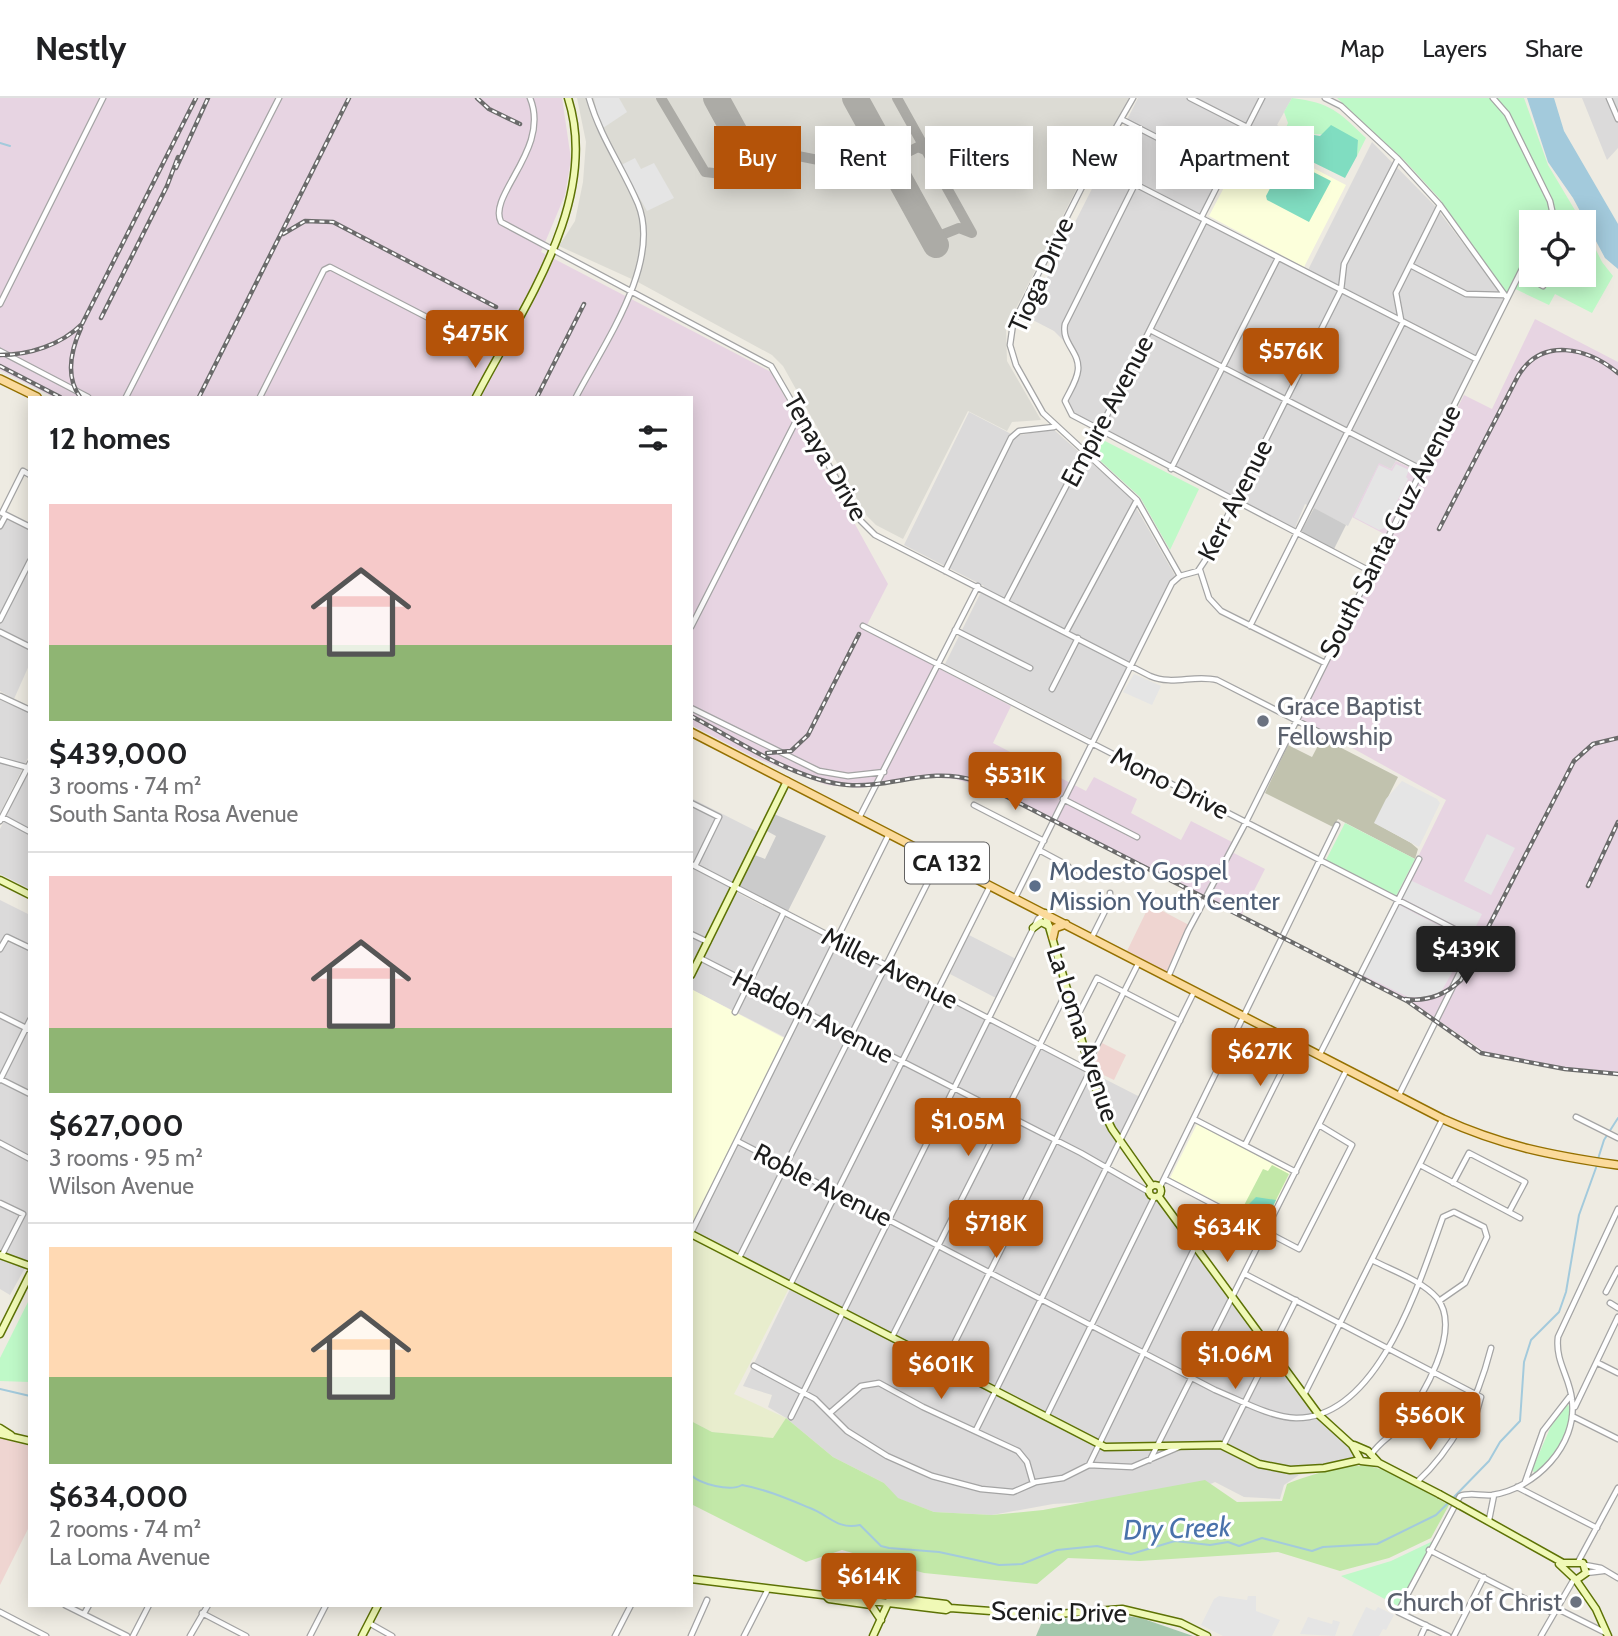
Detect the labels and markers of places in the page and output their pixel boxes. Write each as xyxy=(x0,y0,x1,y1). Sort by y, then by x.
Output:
pin: $475K xyxy=(426,310,524,370)
pin: $576K xyxy=(1242,328,1340,388)
place label: Grace Baptist Fellowship xyxy=(1277,690,1422,752)
marker: Grace Baptist Fellowship xyxy=(1255,713,1271,729)
pin: $531K xyxy=(966,752,1064,812)
place label: Modesto Gospel Mission Youth Center xyxy=(1049,855,1281,917)
marker: Modesto Gospel Mission Youth Center xyxy=(1027,878,1043,894)
pin: $439K xyxy=(1417,926,1515,986)
pin: $627K xyxy=(1211,1028,1309,1088)
pin: $1.05M xyxy=(911,1098,1025,1158)
pin: $718K xyxy=(947,1200,1045,1260)
pin: $634K xyxy=(1178,1204,1276,1264)
pin: $1.06M xyxy=(1178,1332,1292,1391)
pin: $601K xyxy=(892,1342,990,1401)
pin: $560K xyxy=(1381,1392,1479,1452)
pin: $614K xyxy=(820,1554,918,1613)
place label: Church of Christ xyxy=(1387,1586,1562,1618)
marker: Church of Christ xyxy=(1568,1594,1584,1610)

